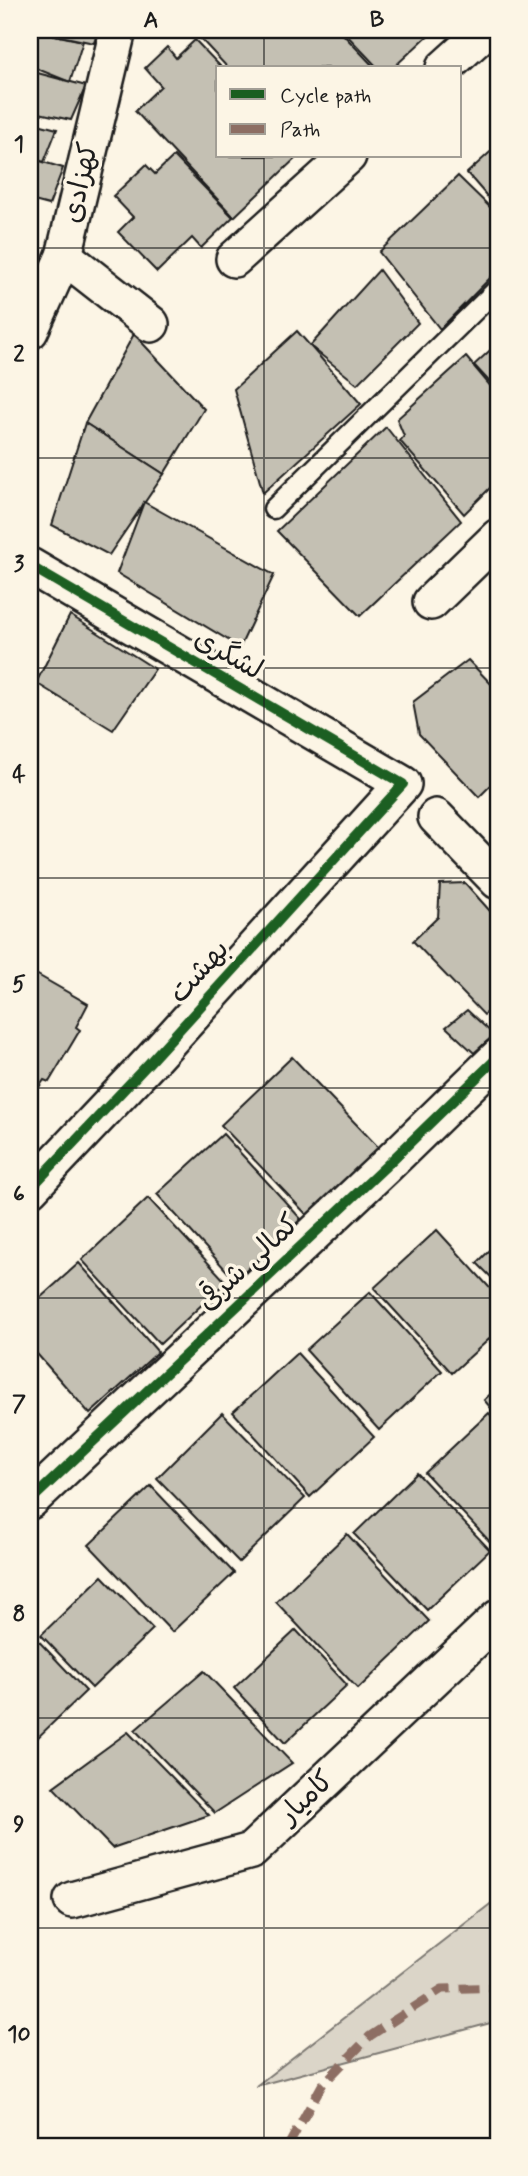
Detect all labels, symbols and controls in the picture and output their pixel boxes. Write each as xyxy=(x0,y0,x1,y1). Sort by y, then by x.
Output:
text: A xyxy=(143,6,159,36)
text: B xyxy=(370,6,385,36)
legend xyxy=(216,66,462,158)
text: Cycle path xyxy=(280,82,371,110)
text: Path xyxy=(280,116,320,144)
text: 1 xyxy=(14,130,24,160)
street label: کهزادی xyxy=(54,139,108,227)
text: 2 xyxy=(13,340,25,370)
text: 3 xyxy=(14,550,25,580)
street label: لشگری xyxy=(187,621,269,689)
text: 4 xyxy=(12,760,26,790)
street label: بهشت xyxy=(162,932,238,1012)
text: 5 xyxy=(12,970,26,1000)
text: 6 xyxy=(13,1180,25,1210)
street label: کمالی شرقی xyxy=(189,1205,308,1320)
text: 7 xyxy=(12,1390,26,1420)
text: 8 xyxy=(13,1600,25,1630)
street label: کامیار xyxy=(270,1763,343,1834)
text: 9 xyxy=(13,1810,25,1840)
text: 10 xyxy=(7,2020,31,2050)

